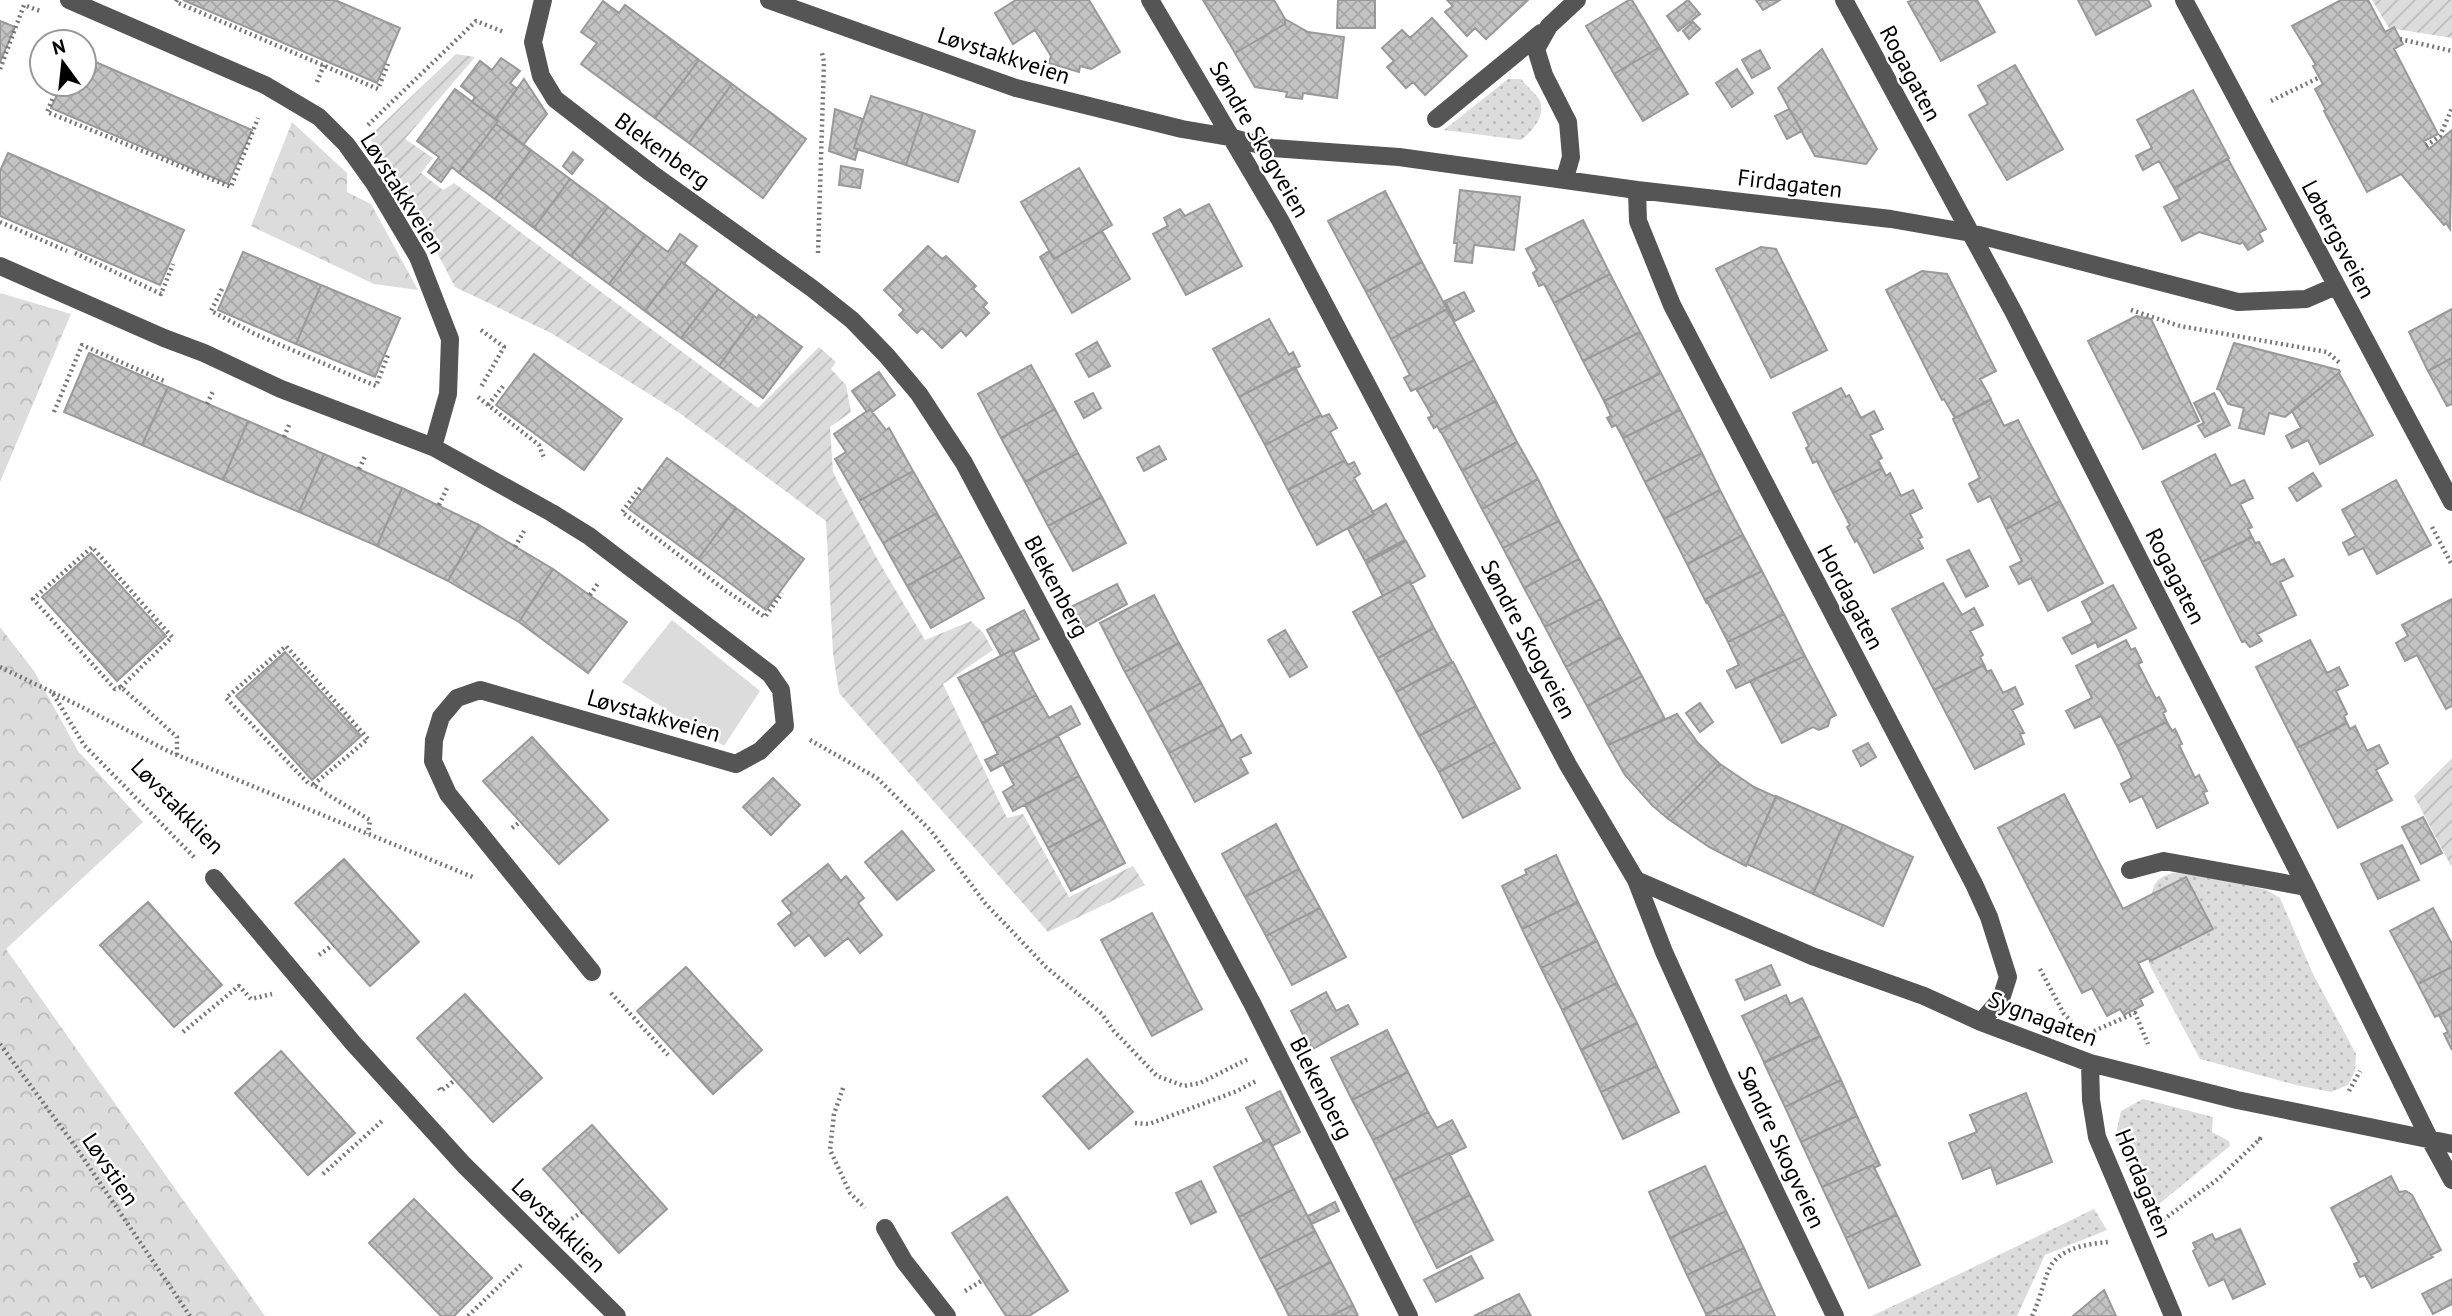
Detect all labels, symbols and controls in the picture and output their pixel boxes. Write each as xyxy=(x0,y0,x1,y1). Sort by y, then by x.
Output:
street label: Løvstakkveien xyxy=(934,20,1074,90)
street label: Rogagaten xyxy=(1874,20,1948,126)
north arrow xyxy=(28,28,98,98)
text: N xyxy=(49,33,68,60)
street label: Søndre Skogveien xyxy=(1204,56,1316,222)
street label: Blekenberg xyxy=(610,106,716,194)
street label: Løvstakkveien xyxy=(354,127,452,259)
street label: Firdagaten xyxy=(1736,162,1844,204)
street label: Løbergsveien xyxy=(2296,175,2382,303)
street label: Rogagaten xyxy=(2139,523,2213,629)
street label: Blekenberg xyxy=(1018,530,1096,642)
street label: Hordagaten xyxy=(1811,539,1891,655)
street label: Søndre Skogveien xyxy=(1475,555,1583,723)
street label: Løvstakkveien xyxy=(584,682,724,748)
street label: Løvstakklien xyxy=(125,752,231,860)
street label: Sygnagaten xyxy=(1984,984,2102,1052)
street label: Blekenberg xyxy=(1284,1032,1360,1144)
street label: Søndre Skogveien xyxy=(1732,1061,1832,1233)
street label: Hordagaten xyxy=(2109,1124,2179,1242)
street label: Løvstien xyxy=(76,1127,146,1211)
street label: Løvstakklien xyxy=(506,1172,612,1278)

